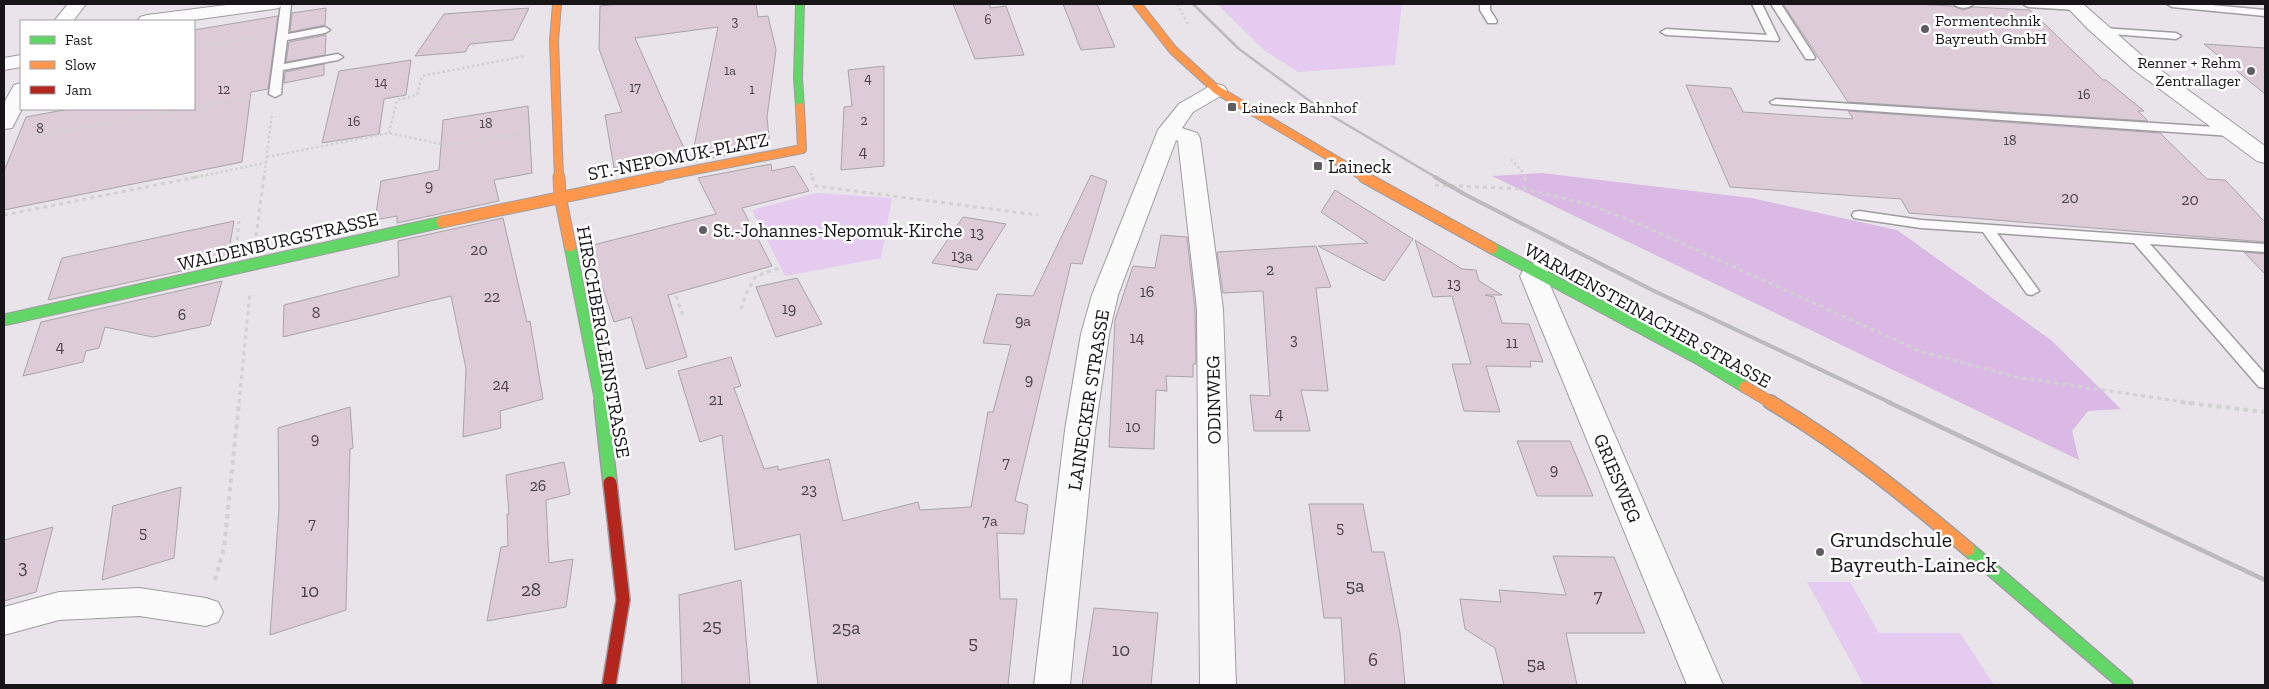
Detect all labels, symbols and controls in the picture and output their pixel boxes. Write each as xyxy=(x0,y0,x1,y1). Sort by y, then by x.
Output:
house number: 6 xyxy=(984,11,992,28)
place label: Formentechnik Bayreuth GmbH xyxy=(1935,11,2047,48)
house number: 3 xyxy=(732,13,739,30)
legend xyxy=(20,20,195,110)
marker: Formentechnik Bayreuth GmbH xyxy=(1919,23,1931,35)
text: Fast xyxy=(65,31,93,49)
place label: Renner + Rehm Zentrallager xyxy=(2138,53,2241,90)
text: Slow xyxy=(65,56,97,74)
house number: 1a xyxy=(724,62,736,79)
marker: Renner + Rehm Zentrallager xyxy=(2245,65,2257,77)
house number: 4 xyxy=(864,70,872,87)
house number: 14 xyxy=(375,74,388,91)
house number: 17 xyxy=(629,79,641,96)
text: Jam xyxy=(65,81,92,99)
house number: 12 xyxy=(218,81,230,98)
house number: 1 xyxy=(749,81,755,98)
house number: 16 xyxy=(2078,86,2090,103)
place label: Laineck Bahnhof xyxy=(1242,98,1359,117)
marker: Laineck Bahnhof xyxy=(1226,101,1238,113)
house number: 2 xyxy=(860,112,868,129)
house number: 16 xyxy=(348,113,360,130)
house number: 18 xyxy=(480,115,492,132)
house number: 8 xyxy=(36,120,44,137)
street label: ST.-NEPOMUK-PLATZ xyxy=(586,128,771,185)
house number: 18 xyxy=(2004,132,2016,149)
house number: 4 xyxy=(859,142,868,161)
place label: Laineck xyxy=(1328,155,1391,178)
marker: Laineck xyxy=(1312,160,1324,172)
house number: 9 xyxy=(425,176,433,195)
house number: 20 xyxy=(2061,188,2079,207)
house number: 20 xyxy=(2181,190,2199,209)
street label: WALDENBURGSTRASSE xyxy=(176,207,380,276)
place label: St.-Johannes-Nepomuk-Kirche xyxy=(713,219,962,242)
house number: 13 xyxy=(970,223,984,242)
street label: HIRSCHBERGLEINSTRASSE xyxy=(572,224,635,460)
marker: St.-Johannes-Nepomuk-Kirche xyxy=(697,224,709,236)
street label: WARMENSTEINACHER STRASSE xyxy=(1520,238,1775,393)
house number: 20 xyxy=(470,240,488,259)
house number: 13a xyxy=(951,246,973,265)
house number: 2 xyxy=(1266,260,1274,279)
house number: 13 xyxy=(1447,274,1461,293)
house number: 16 xyxy=(1140,282,1154,301)
house number: 22 xyxy=(484,287,500,306)
house number: 19 xyxy=(782,299,796,318)
house number: 8 xyxy=(312,303,320,322)
house number: 6 xyxy=(178,305,186,324)
street label: LAINECKER STRASSE xyxy=(1063,308,1114,492)
house number: 9a xyxy=(1015,311,1031,330)
house number: 14 xyxy=(1130,328,1145,347)
house number: 3 xyxy=(1290,330,1298,349)
house number: 11 xyxy=(1506,333,1518,352)
house number: 4 xyxy=(56,337,65,356)
street label: ODINWEG xyxy=(1201,355,1226,445)
house number: 9 xyxy=(1025,370,1033,389)
house number: 24 xyxy=(493,375,510,394)
house number: 21 xyxy=(709,390,723,409)
house number: 4 xyxy=(1275,404,1284,423)
house number: 10 xyxy=(1125,417,1141,436)
house number: 9 xyxy=(311,429,319,448)
street label: GRIESWEG xyxy=(1589,430,1647,526)
house number: 7 xyxy=(1002,453,1010,472)
house number: 9 xyxy=(1550,460,1558,479)
house number: 26 xyxy=(530,476,546,495)
house number: 23 xyxy=(801,480,817,499)
house number: 7a xyxy=(982,511,998,530)
house number: 7 xyxy=(308,514,316,533)
house number: 5 xyxy=(1336,518,1344,537)
house number: 5 xyxy=(139,523,147,542)
place label: Grundschule Bayreuth-Laineck xyxy=(1830,526,1998,578)
marker: Grundschule Bayreuth-Laineck xyxy=(1814,546,1826,558)
house number: 3 xyxy=(18,555,28,578)
house number: 5a xyxy=(1346,574,1364,597)
house number: 28 xyxy=(521,578,541,601)
house number: 10 xyxy=(301,579,319,602)
house number: 7 xyxy=(1594,584,1603,607)
house number: 25 xyxy=(702,614,722,637)
house number: 25a xyxy=(832,616,860,639)
house number: 5 xyxy=(968,631,978,654)
house number: 10 xyxy=(1112,638,1130,661)
house number: 6 xyxy=(1368,648,1378,671)
house number: 5a xyxy=(1527,652,1545,675)

